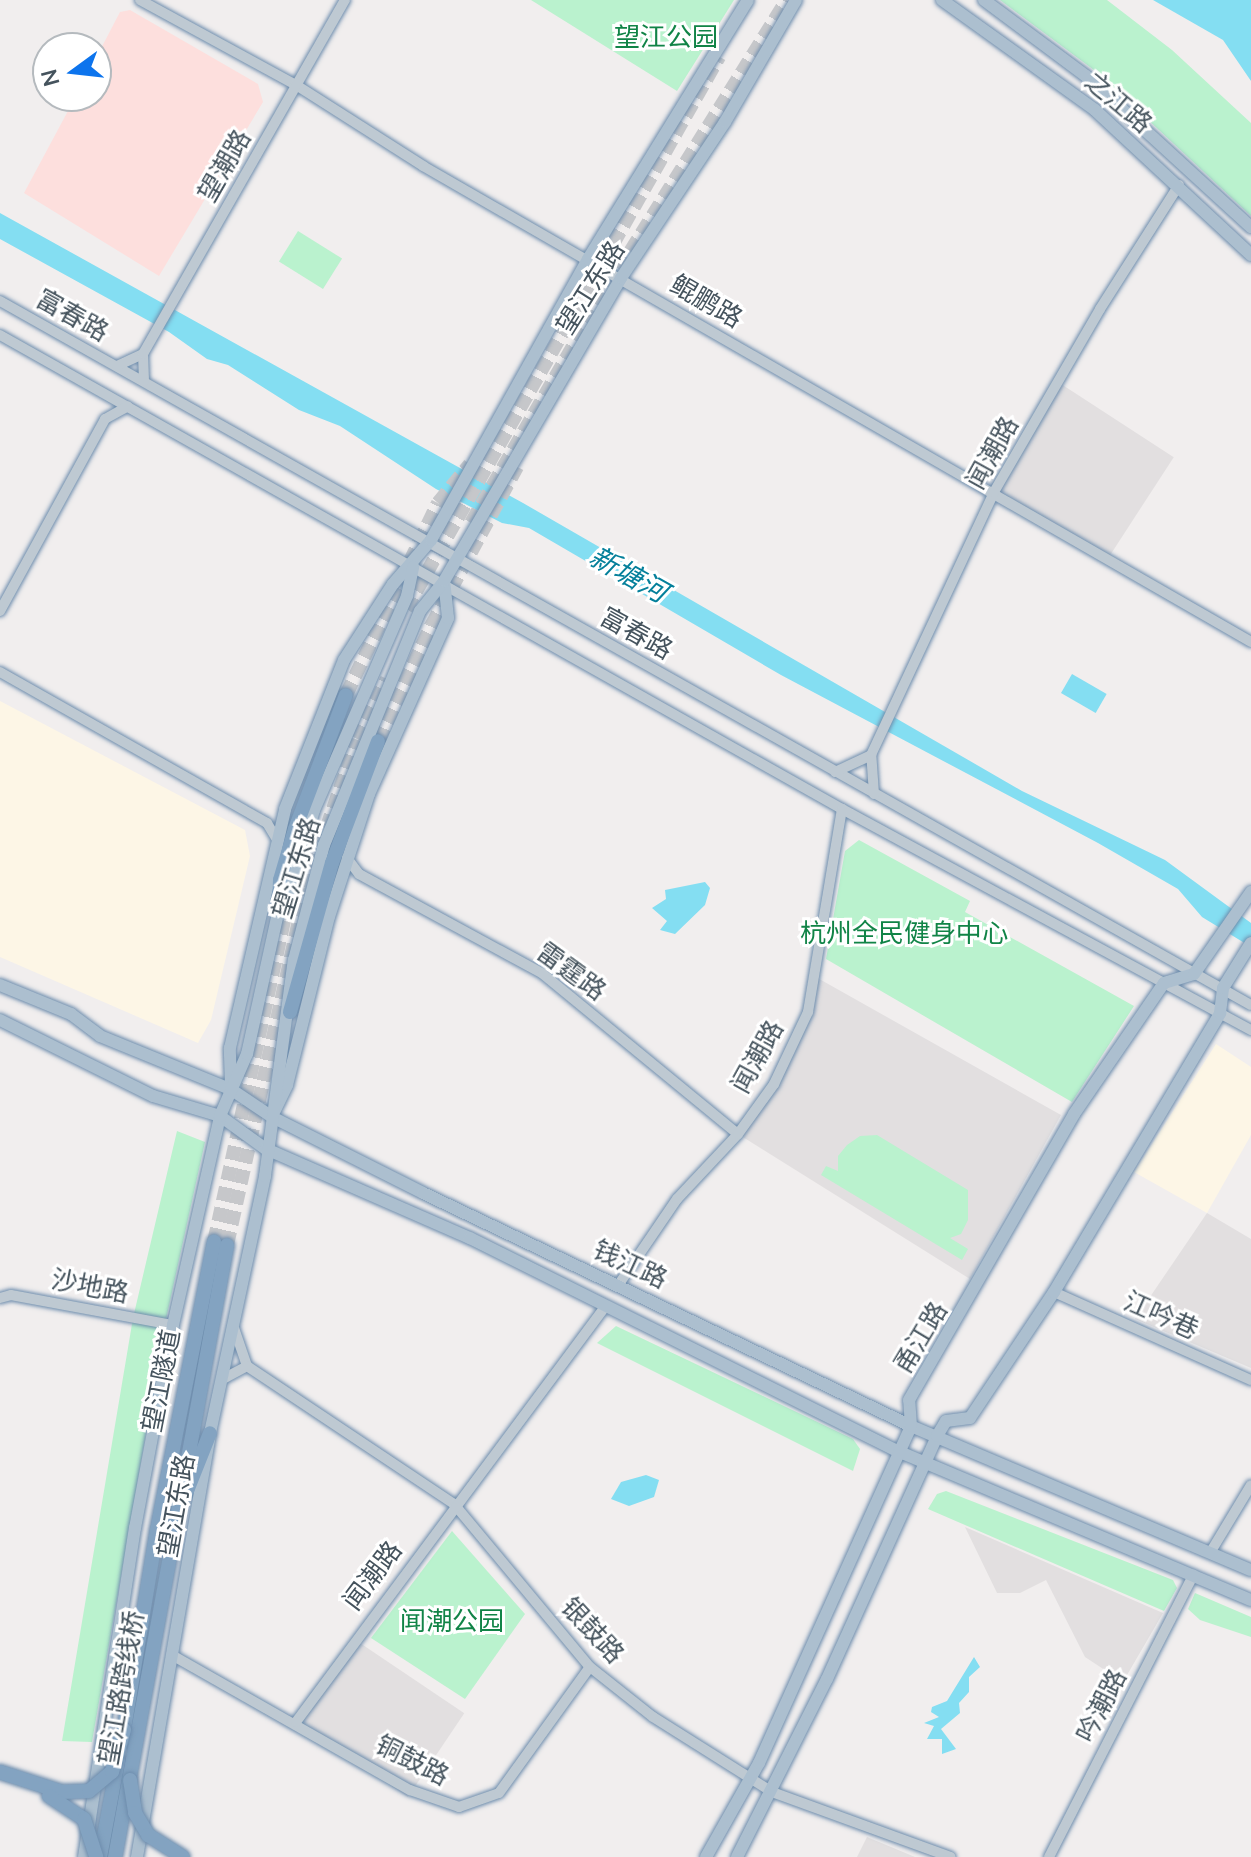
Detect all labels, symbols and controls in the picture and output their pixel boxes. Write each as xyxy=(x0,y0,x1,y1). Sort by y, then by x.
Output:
park label: 望江公园 xyxy=(614,22,718,54)
north arrow xyxy=(32,32,112,112)
text: N xyxy=(34,66,67,90)
street label: 之江路 xyxy=(1078,66,1158,140)
street label: 望潮路 xyxy=(192,124,258,208)
street label: 望江东路 xyxy=(550,236,632,340)
street label: 鲲鹏路 xyxy=(664,269,748,335)
street label: 富春路 xyxy=(30,283,114,349)
street label: 闻潮路 xyxy=(960,411,1026,495)
water label: 新塘河 xyxy=(583,540,673,610)
street label: 富春路 xyxy=(594,601,678,667)
street label: 望江东路 xyxy=(267,814,327,922)
park label: 杭州全民健身中心 xyxy=(800,918,1008,950)
street label: 雷霆路 xyxy=(530,936,612,1008)
street label: 闻潮路 xyxy=(725,1015,791,1099)
street label: 钱江路 xyxy=(588,1234,672,1296)
street label: 沙地路 xyxy=(49,1264,131,1310)
street label: 江吟巷 xyxy=(1119,1286,1203,1346)
street label: 甬江路 xyxy=(888,1297,954,1379)
street label: 望江隧道 xyxy=(137,1327,187,1435)
street label: 望江东路 xyxy=(153,1452,201,1560)
street label: 闻潮路 xyxy=(337,1535,409,1617)
street label: 银鼓路 xyxy=(554,1592,630,1670)
park label: 闻潮公园 xyxy=(400,1606,504,1638)
street label: 望江路跨线桥 xyxy=(93,1608,151,1768)
street label: 吟潮路 xyxy=(1070,1664,1134,1748)
street label: 铜鼓路 xyxy=(370,1729,454,1793)

